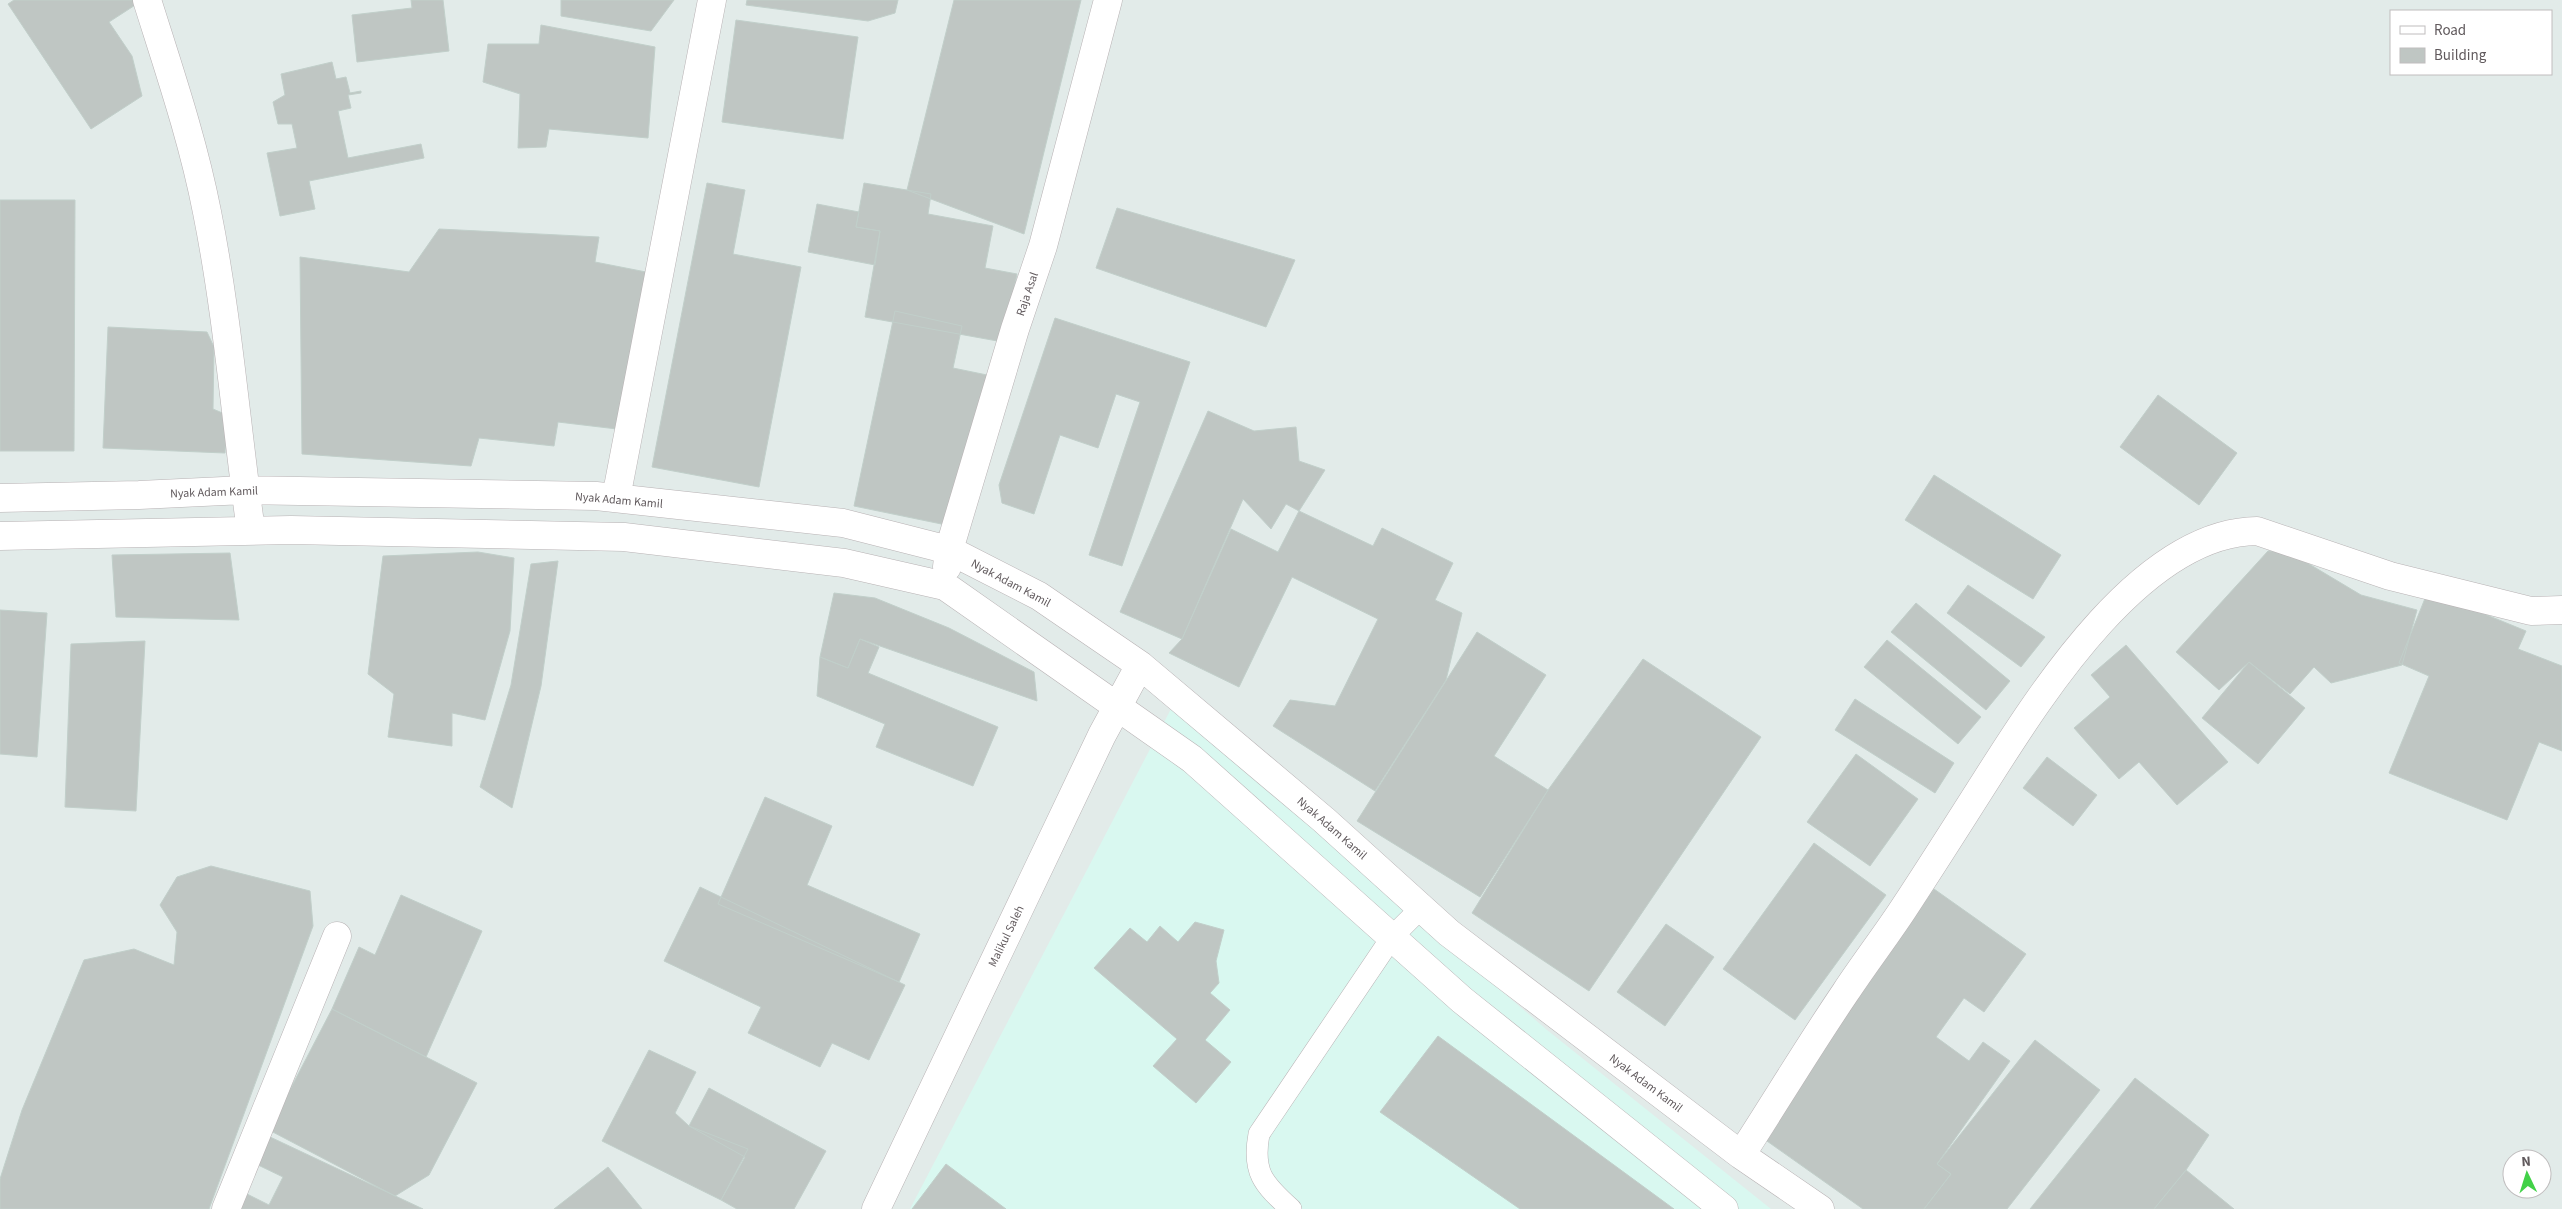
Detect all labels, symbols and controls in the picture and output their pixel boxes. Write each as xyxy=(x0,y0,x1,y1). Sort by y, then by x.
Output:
legend xyxy=(2390,10,2552,75)
text: Road xyxy=(2434,20,2466,41)
text: Building xyxy=(2434,45,2487,66)
street label: Raja Asal xyxy=(1012,270,1043,318)
street label: Nyak Adam Kamil xyxy=(170,482,258,503)
street label: Nyak Adam Kamil xyxy=(574,488,664,513)
street label: Nyak Adam Kamil xyxy=(968,555,1054,612)
street label: Nyak Adam Kamil xyxy=(1293,793,1370,864)
street label: Malikul Saleh xyxy=(984,903,1029,970)
street label: Nyak Adam Kamil xyxy=(1605,1050,1686,1117)
north arrow xyxy=(2502,1149,2552,1199)
text: N xyxy=(2521,1152,2532,1172)

